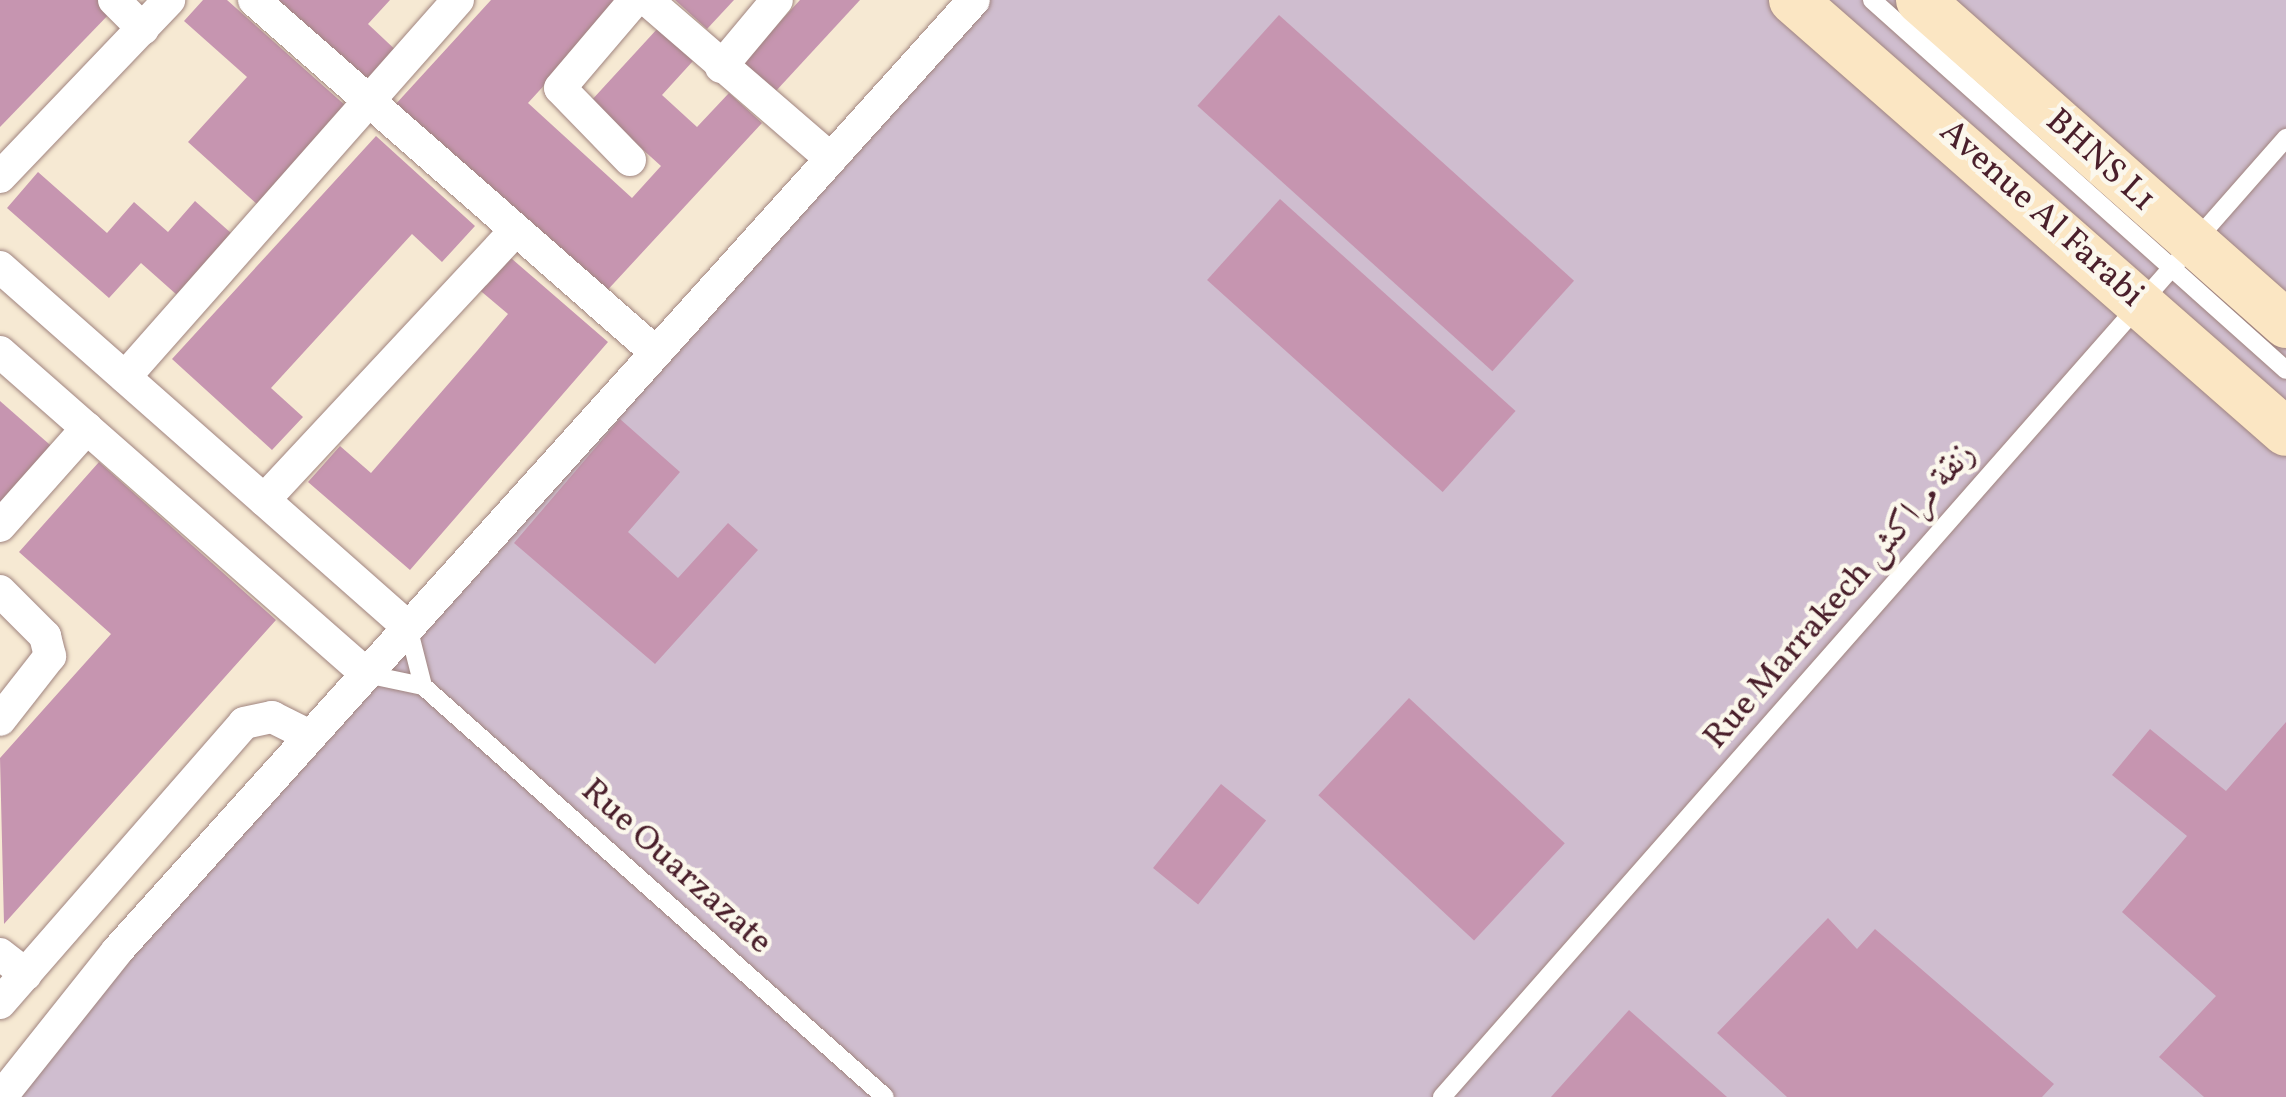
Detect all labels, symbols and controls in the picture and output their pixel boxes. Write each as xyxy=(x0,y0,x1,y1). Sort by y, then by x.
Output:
street label: BHNS L1 xyxy=(2036,101,2164,221)
street label: Avenue Al Farabi xyxy=(1930,111,2152,317)
street label: Rue Marrakech زنقة مراكش xyxy=(1695,434,1985,758)
street label: Rue Ouarzazate xyxy=(572,770,780,964)

